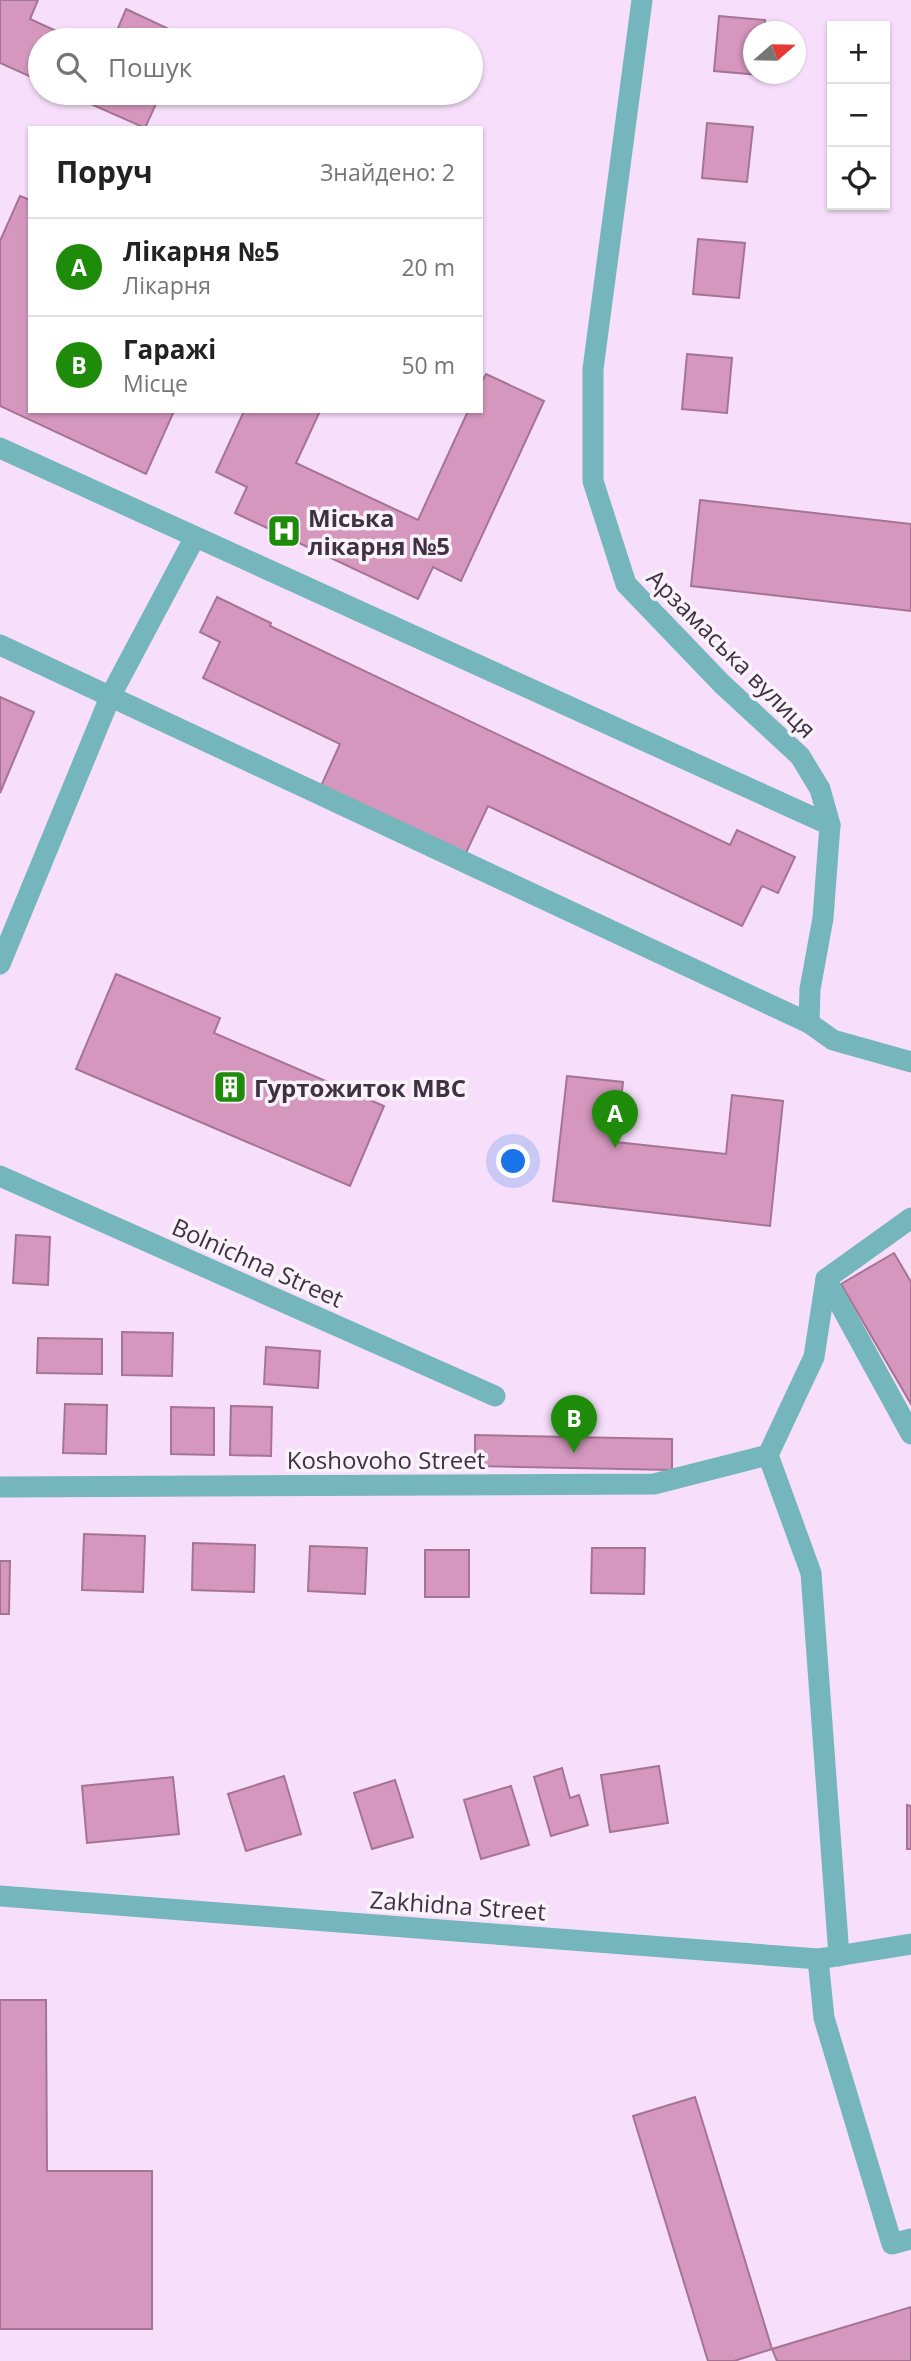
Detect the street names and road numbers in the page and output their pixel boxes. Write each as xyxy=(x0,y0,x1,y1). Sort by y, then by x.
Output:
street label: Арзамаська вулиця xyxy=(640,561,824,745)
street label: Bolnichna Street xyxy=(167,1209,349,1315)
street label: Koshovoho Street xyxy=(287,1443,485,1476)
street label: Zakhidna Street xyxy=(369,1882,547,1928)

